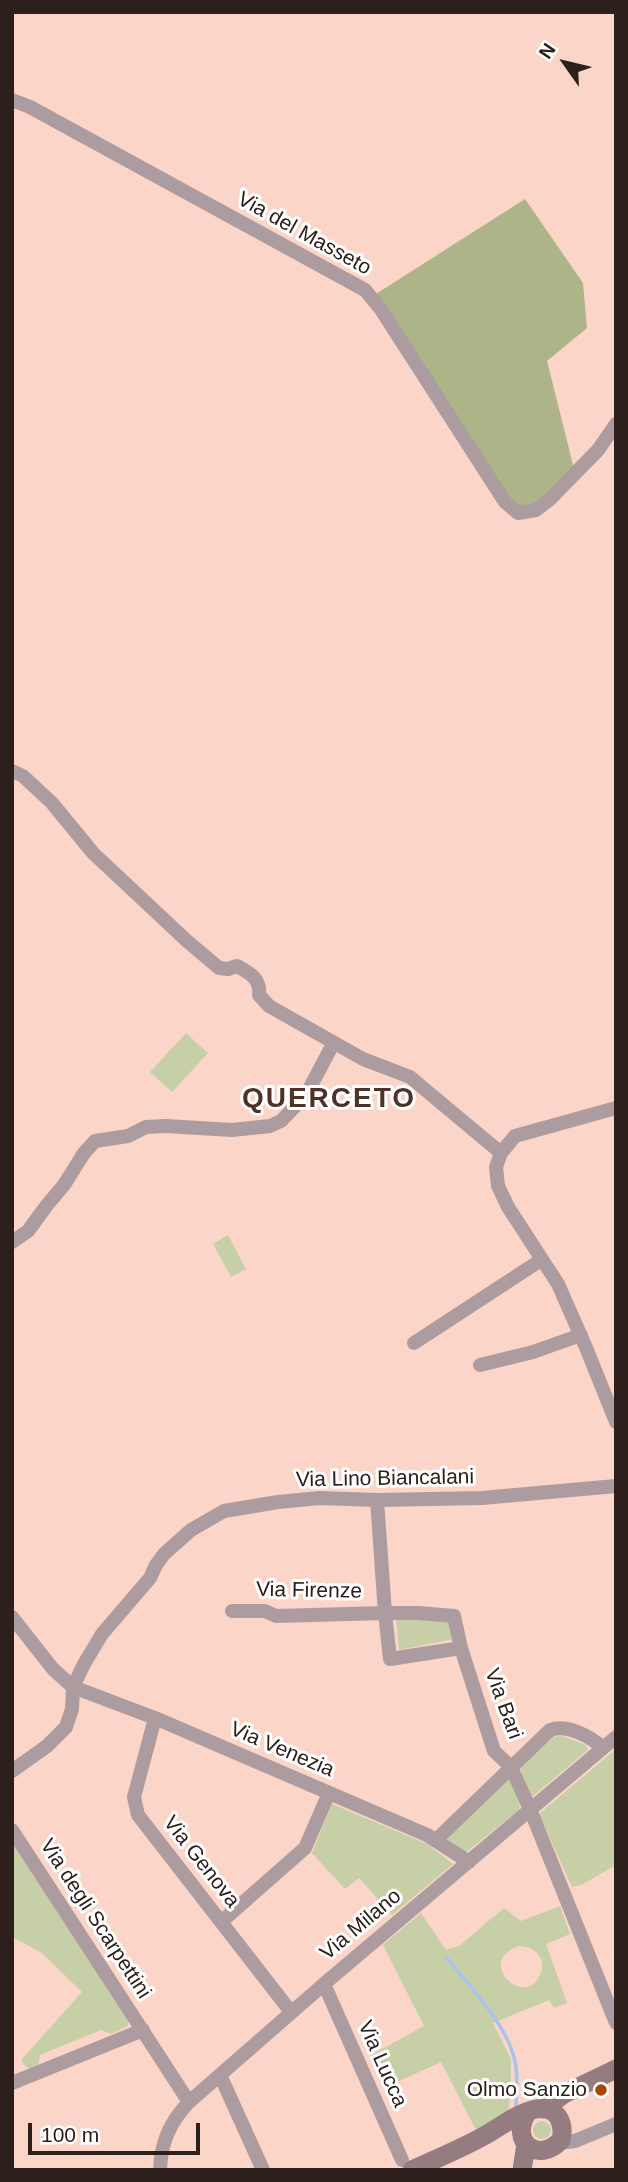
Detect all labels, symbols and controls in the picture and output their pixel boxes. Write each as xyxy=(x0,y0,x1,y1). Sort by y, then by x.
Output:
north arrow xyxy=(530,28,600,98)
text: N xyxy=(535,39,560,63)
street label: Via del Masseto xyxy=(233,187,375,281)
district label: QUERCETO xyxy=(243,1082,415,1116)
street label: Via Lino Biancalani xyxy=(296,1465,474,1493)
street label: Via Firenze xyxy=(256,1577,362,1605)
street label: Via Bari xyxy=(479,1665,527,1743)
street label: Via Venezia xyxy=(226,1717,338,1783)
street label: Via Genova xyxy=(157,1811,245,1913)
street label: Via degli Scarpettini xyxy=(34,1834,156,2004)
street label: Via Milano xyxy=(315,1884,407,1966)
street label: Via Lucca xyxy=(352,2017,412,2111)
place label: Olmo Sanzio xyxy=(467,2077,587,2103)
marker: Olmo Sanzio xyxy=(593,2082,609,2098)
scale bar xyxy=(32,2108,203,2152)
text: 100 m xyxy=(41,2123,99,2146)

